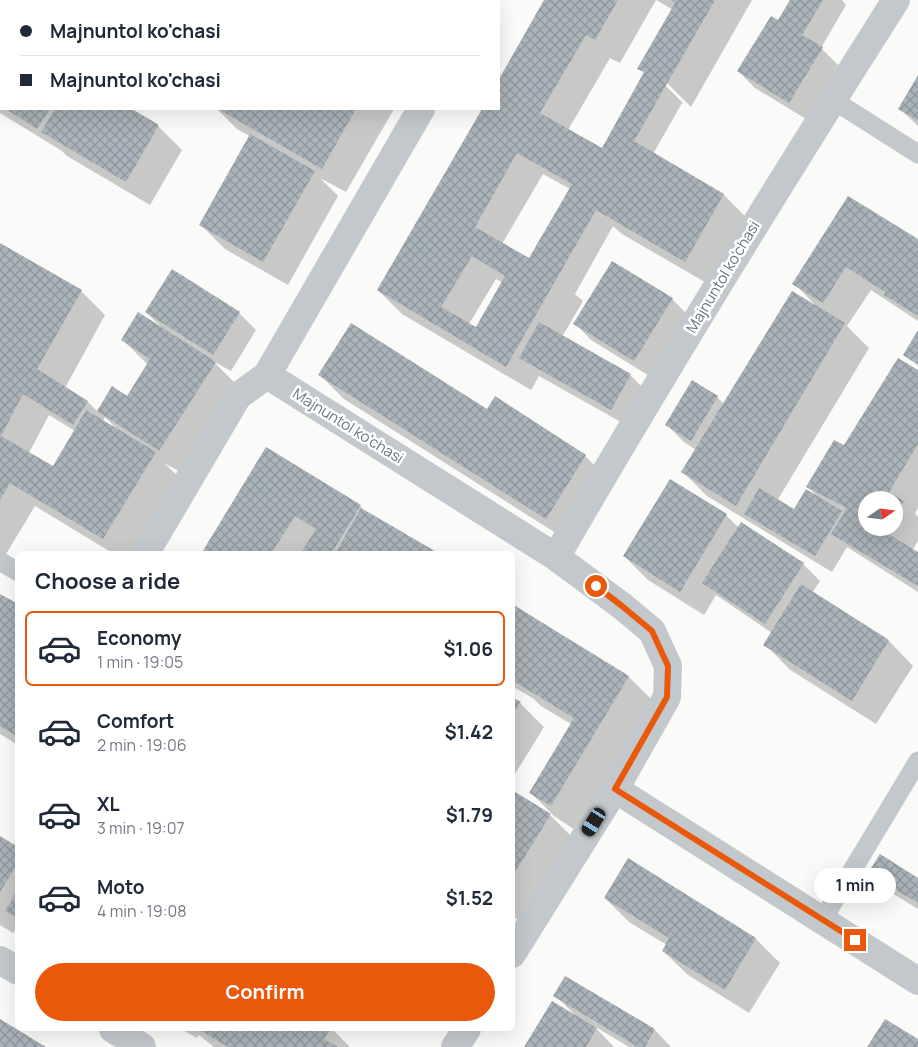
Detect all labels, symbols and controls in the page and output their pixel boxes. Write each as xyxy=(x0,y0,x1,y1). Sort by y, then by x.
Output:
text: Majnuntol ko'chasi xyxy=(50,18,221,44)
text: Majnuntol ko'chasi xyxy=(50,67,221,93)
street label: Majnuntol ko'chasi xyxy=(681,217,764,337)
street label: Majnuntol ko'chasi xyxy=(289,383,408,468)
north arrow xyxy=(858,491,902,536)
map controls xyxy=(858,491,903,536)
text: Choose a ride xyxy=(35,566,180,596)
route start xyxy=(585,575,607,597)
text: Economy xyxy=(97,625,181,651)
icon: car xyxy=(37,626,82,671)
text: $1.06 xyxy=(443,636,493,662)
text: 1 min · 19:05 xyxy=(97,651,183,673)
text: Comfort xyxy=(97,708,174,734)
icon: car xyxy=(37,709,82,754)
text: $1.42 xyxy=(445,719,493,745)
text: 2 min · 19:06 xyxy=(97,734,187,756)
text: XL xyxy=(97,791,120,817)
icon: car xyxy=(37,792,82,837)
text: $1.79 xyxy=(446,802,493,828)
car xyxy=(579,805,608,839)
text: 3 min · 19:07 xyxy=(97,817,185,839)
callout: 1 min xyxy=(814,868,896,902)
text: Moto xyxy=(97,874,144,900)
text: 1 min xyxy=(835,874,875,896)
icon: car xyxy=(37,875,82,920)
text: $1.52 xyxy=(446,885,493,911)
text: 4 min · 19:08 xyxy=(97,900,186,922)
route end xyxy=(844,929,866,951)
button: Confirm xyxy=(35,963,495,1021)

